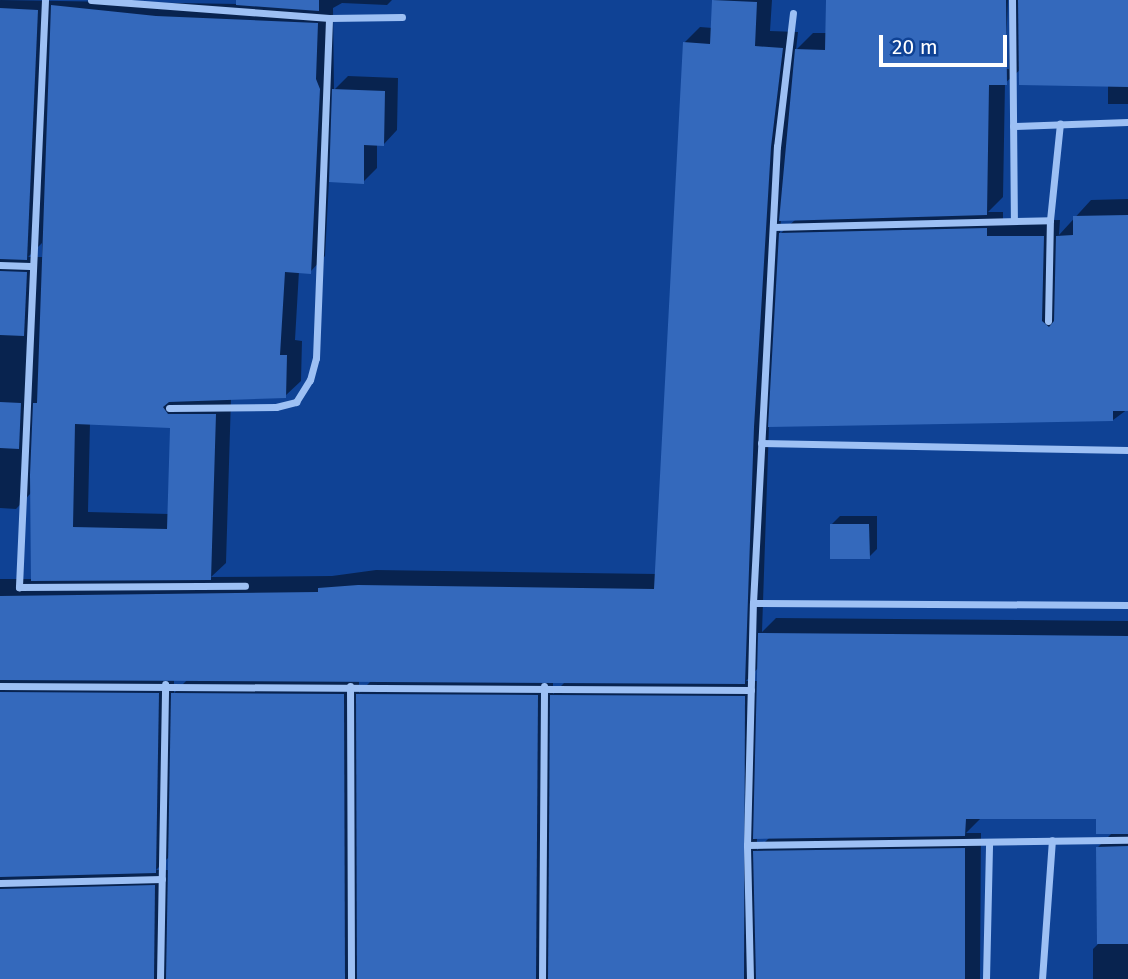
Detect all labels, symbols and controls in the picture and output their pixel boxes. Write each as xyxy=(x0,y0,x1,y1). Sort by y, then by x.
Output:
scale bar xyxy=(883,21,1011,65)
text: 20 m xyxy=(892,34,938,60)

